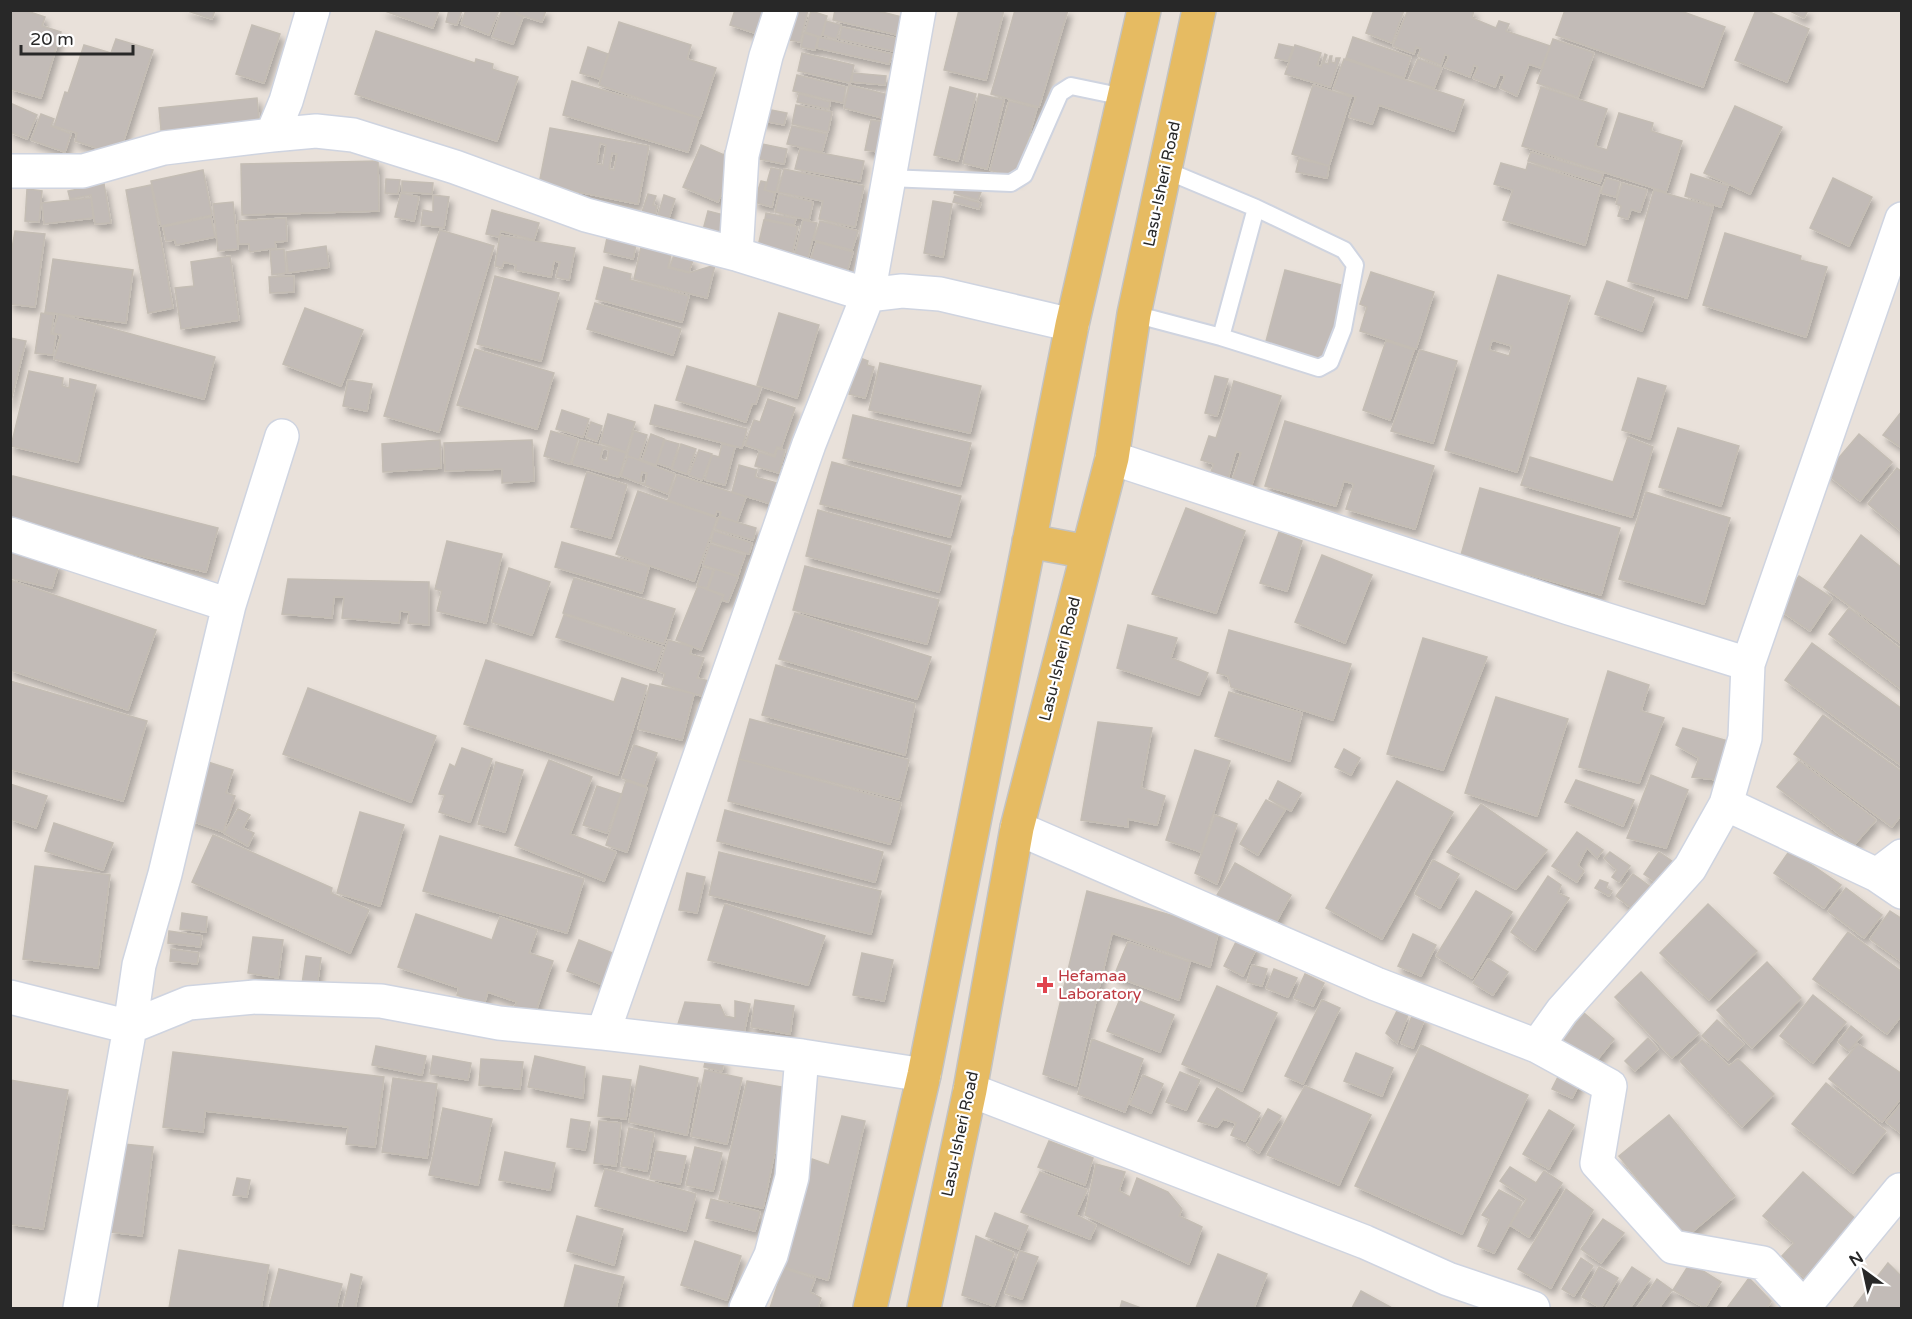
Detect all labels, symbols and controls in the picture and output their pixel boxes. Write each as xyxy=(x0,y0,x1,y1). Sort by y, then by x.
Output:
scale bar xyxy=(21,18,134,56)
text: 20 m xyxy=(30,28,74,50)
street label: Lasu-Isheri Road xyxy=(1139,120,1185,248)
street label: Lasu-Isheri Road xyxy=(1035,595,1085,723)
place label: Hefamaa Laboratory xyxy=(1058,966,1142,1004)
marker: Hefamaa Laboratory xyxy=(1036,976,1054,994)
street label: Lasu-Isheri Road xyxy=(937,1070,983,1198)
north arrow xyxy=(1834,1241,1894,1301)
text: N xyxy=(1846,1247,1867,1271)

